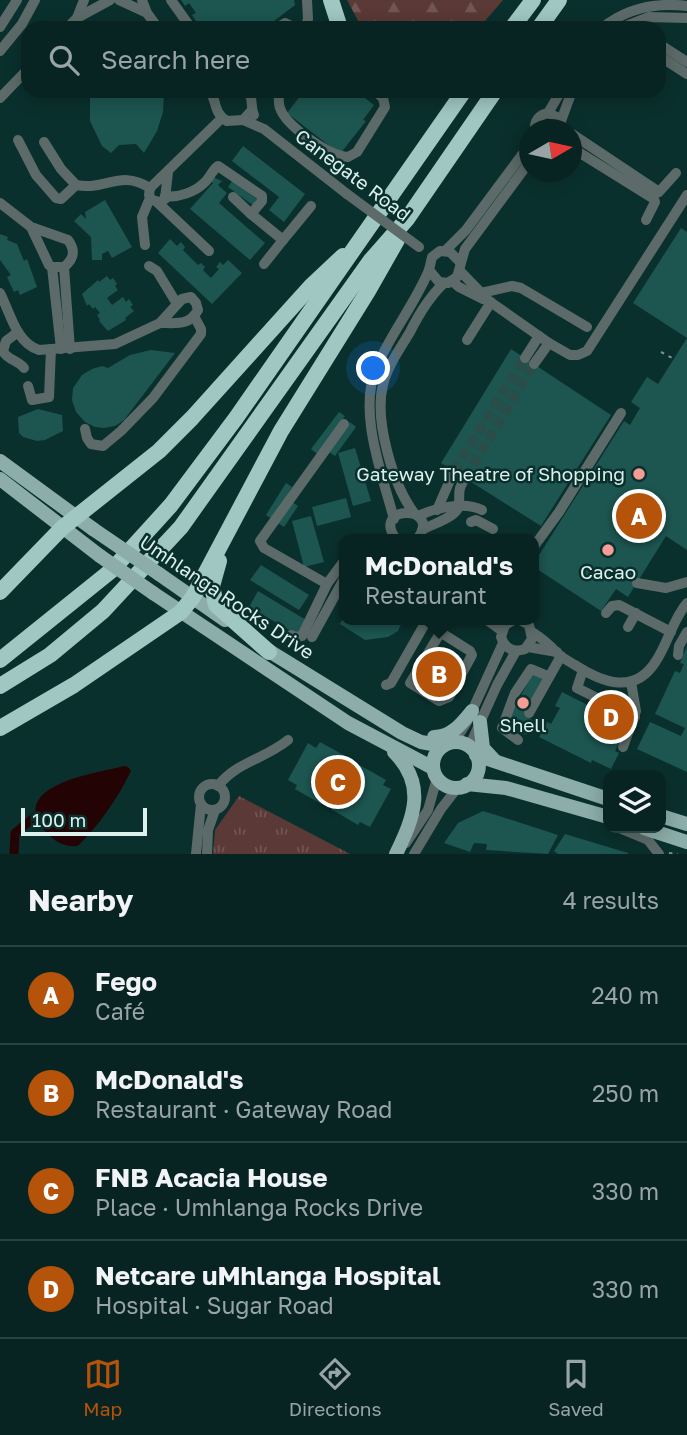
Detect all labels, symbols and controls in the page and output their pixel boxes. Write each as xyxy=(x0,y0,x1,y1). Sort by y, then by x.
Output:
search box xyxy=(21,21,666,98)
icon: search xyxy=(45,41,83,79)
text: Search here xyxy=(101,44,250,75)
north arrow xyxy=(519,119,582,182)
street label: Canegate Road xyxy=(291,124,416,225)
your location xyxy=(356,351,390,385)
place label: Gateway Theatre of Shopping xyxy=(356,462,625,485)
marker: Gateway Theatre of Shopping xyxy=(631,466,647,482)
pin: A xyxy=(616,490,662,542)
street label: Umhlanga Rocks Drive xyxy=(136,530,319,663)
popup xyxy=(339,534,539,625)
marker: Cacao xyxy=(600,542,616,558)
text: McDonald's xyxy=(365,550,513,581)
place label: Cacao xyxy=(580,560,636,583)
text: Restaurant xyxy=(365,581,487,609)
pin: B xyxy=(416,648,462,700)
pin: D xyxy=(588,691,634,743)
marker: Shell xyxy=(515,695,531,711)
place label: Shell xyxy=(499,713,547,736)
pin: C xyxy=(315,756,361,808)
map controls xyxy=(603,770,666,833)
button: layers xyxy=(603,770,666,833)
scale bar xyxy=(21,805,147,837)
text: 100 m xyxy=(32,808,86,831)
text: Nearby xyxy=(28,882,133,918)
text: 4 results xyxy=(563,886,659,914)
text: Fego xyxy=(95,966,157,997)
text: A xyxy=(43,981,59,1009)
text: 240 m xyxy=(591,981,659,1009)
text: Café xyxy=(95,997,145,1025)
text: McDonald's xyxy=(95,1064,243,1095)
text: B xyxy=(43,1079,59,1107)
text: 250 m xyxy=(592,1079,659,1107)
text: Restaurant · Gateway Road xyxy=(95,1095,392,1123)
text: FNB Acacia House xyxy=(95,1162,328,1193)
text: C xyxy=(43,1177,59,1205)
text: 330 m xyxy=(592,1177,659,1205)
text: Place · Umhlanga Rocks Drive xyxy=(95,1193,423,1221)
text: Netcare uMhlanga Hospital xyxy=(95,1260,441,1291)
text: D xyxy=(43,1275,59,1303)
text: 330 m xyxy=(592,1275,659,1303)
text: Hospital · Sugar Road xyxy=(95,1291,334,1319)
tab: Map xyxy=(83,1355,122,1420)
tab: Directions xyxy=(289,1355,382,1420)
tab: Saved xyxy=(548,1355,604,1420)

